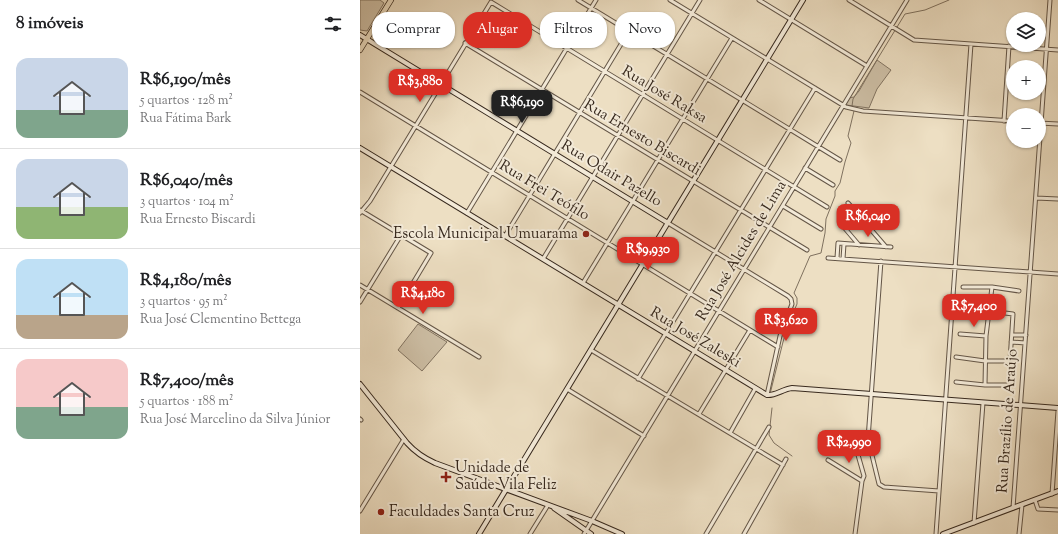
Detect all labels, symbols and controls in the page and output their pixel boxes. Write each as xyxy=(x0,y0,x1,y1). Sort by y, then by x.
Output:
text: 8 imóveis xyxy=(16,12,83,36)
chip: Comprar xyxy=(372,12,455,48)
chip: Alugar xyxy=(463,12,532,48)
chip: Filtros xyxy=(540,12,607,48)
chip: Novo xyxy=(615,12,675,48)
map controls xyxy=(1006,12,1046,148)
button: layers xyxy=(1006,12,1046,52)
icon: filters xyxy=(322,13,344,35)
button: + xyxy=(1006,60,1046,100)
street label: Rua José Raksa xyxy=(617,61,711,129)
text: R$6,190/mês xyxy=(140,68,231,92)
pin: R$3,880 xyxy=(383,69,457,103)
text: R$3,880 xyxy=(398,73,442,91)
icon: home xyxy=(48,74,96,122)
pin: R$6,190 xyxy=(485,90,559,124)
text: 5 quartos · 128 m² xyxy=(140,92,233,110)
text: R$6,190 xyxy=(500,94,544,112)
street label: Rua Ernesto Biscardi xyxy=(579,95,705,181)
button: − xyxy=(1006,108,1046,148)
text: Rua Fátima Bark xyxy=(140,110,232,128)
street label: Rua Odair Pazello xyxy=(557,136,665,212)
street label: Rua Frei Teófilo xyxy=(495,156,593,226)
text: R$6,040/mês xyxy=(140,169,233,193)
icon: home xyxy=(48,175,96,223)
street label: Rua José Alcides de Lima xyxy=(692,177,792,325)
text: 3 quartos · 104 m² xyxy=(140,193,234,211)
pin: R$6,040 xyxy=(831,204,905,238)
text: R$6,040 xyxy=(846,208,890,226)
text: Rua Ernesto Biscardi xyxy=(140,211,256,229)
place label: Escola Municipal Umuarama xyxy=(393,224,578,245)
marker: Escola Municipal Umuarama xyxy=(581,229,591,239)
pin: R$9,930 xyxy=(611,237,685,271)
text: R$9,930 xyxy=(626,241,670,259)
text: R$4,180/mês xyxy=(140,269,231,293)
icon: home xyxy=(48,275,96,323)
pin: R$4,180 xyxy=(386,281,460,315)
text: R$4,180 xyxy=(401,285,445,303)
text: 3 quartos · 95 m² xyxy=(140,293,228,311)
pin: R$7,400 xyxy=(937,294,1011,328)
text: R$7,400 xyxy=(951,298,997,316)
street label: Rua José Zaleski xyxy=(646,303,744,373)
pin: R$3,620 xyxy=(749,308,823,342)
text: Rua José Clementino Bettega xyxy=(140,311,301,329)
text: R$3,620 xyxy=(764,312,808,330)
street label: Rua Brazílio de Araújo xyxy=(992,348,1024,494)
text: R$7,400/mês xyxy=(140,369,234,393)
icon: home xyxy=(48,375,96,423)
text: 5 quartos · 188 m² xyxy=(140,393,233,411)
text: Rua José Marcelino da Silva Júnior xyxy=(140,411,330,429)
pin: R$2,990 xyxy=(812,430,886,464)
text: R$2,990 xyxy=(827,434,871,452)
place label: Unidade de Saúde Vila Feliz xyxy=(455,458,557,496)
marker: Unidade de Saúde Vila Feliz xyxy=(440,471,452,483)
place label: Faculdades Santa Cruz xyxy=(389,502,535,523)
marker: Faculdades Santa Cruz xyxy=(376,507,386,517)

